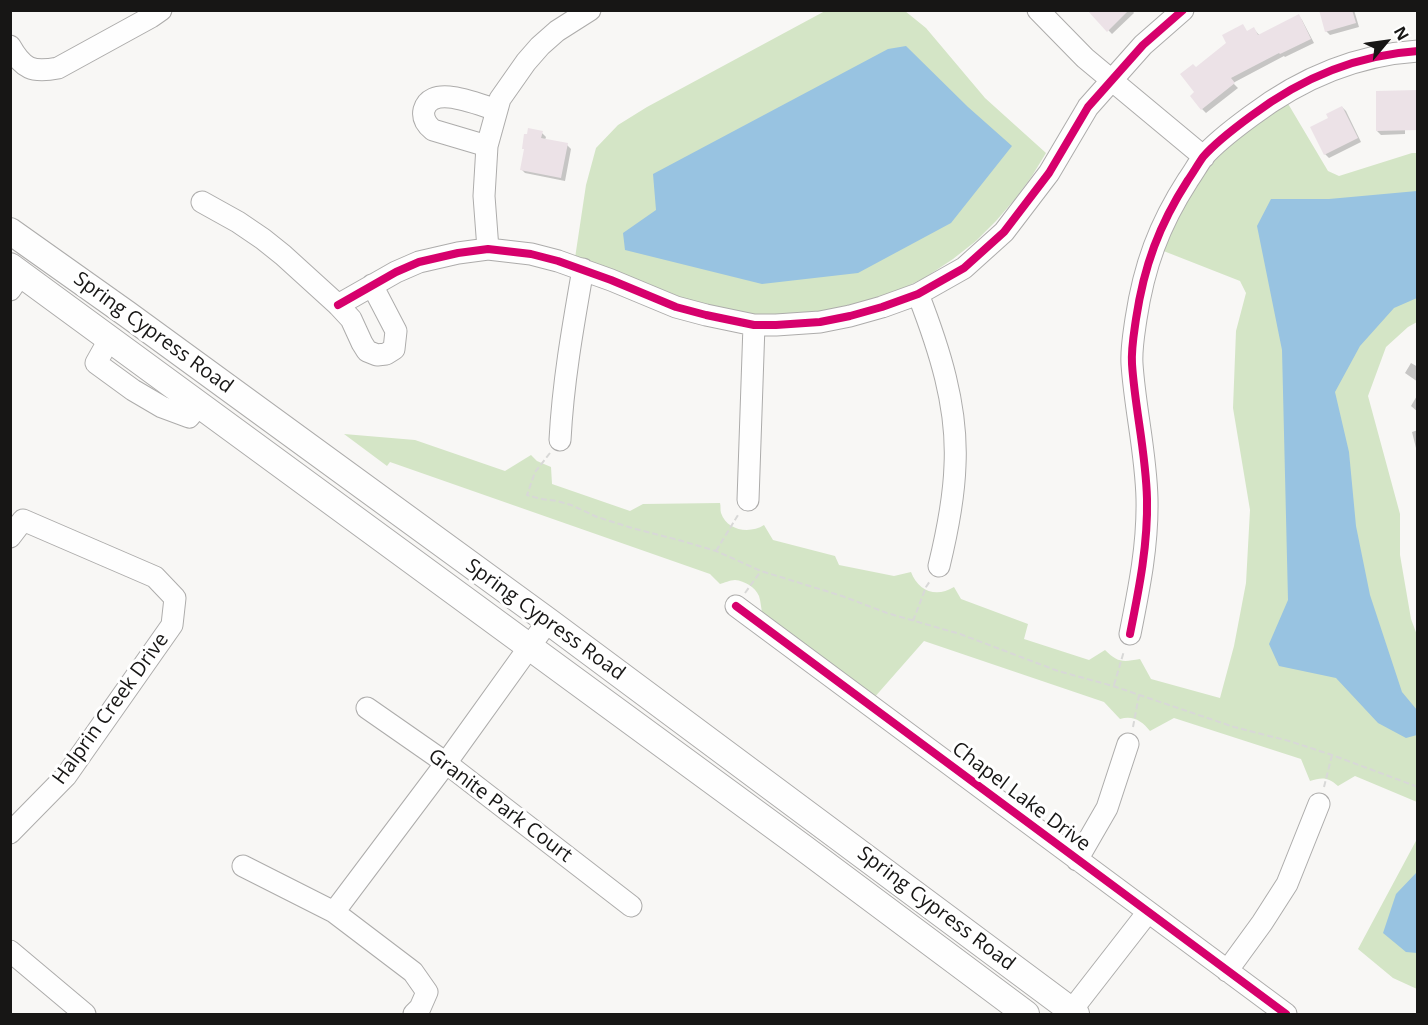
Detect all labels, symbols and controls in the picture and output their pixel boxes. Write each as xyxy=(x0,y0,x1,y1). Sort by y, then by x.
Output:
north arrow xyxy=(1356,12,1416,72)
text: N xyxy=(1389,22,1415,44)
street label: Spring Cypress Road xyxy=(69,267,237,399)
street label: Spring Cypress Road xyxy=(461,554,629,686)
street label: Halprin Creek Drive xyxy=(48,628,174,790)
street label: Chapel Lake Drive xyxy=(947,737,1095,857)
street label: Granite Park Court xyxy=(423,744,577,868)
street label: Spring Cypress Road xyxy=(853,842,1019,976)

